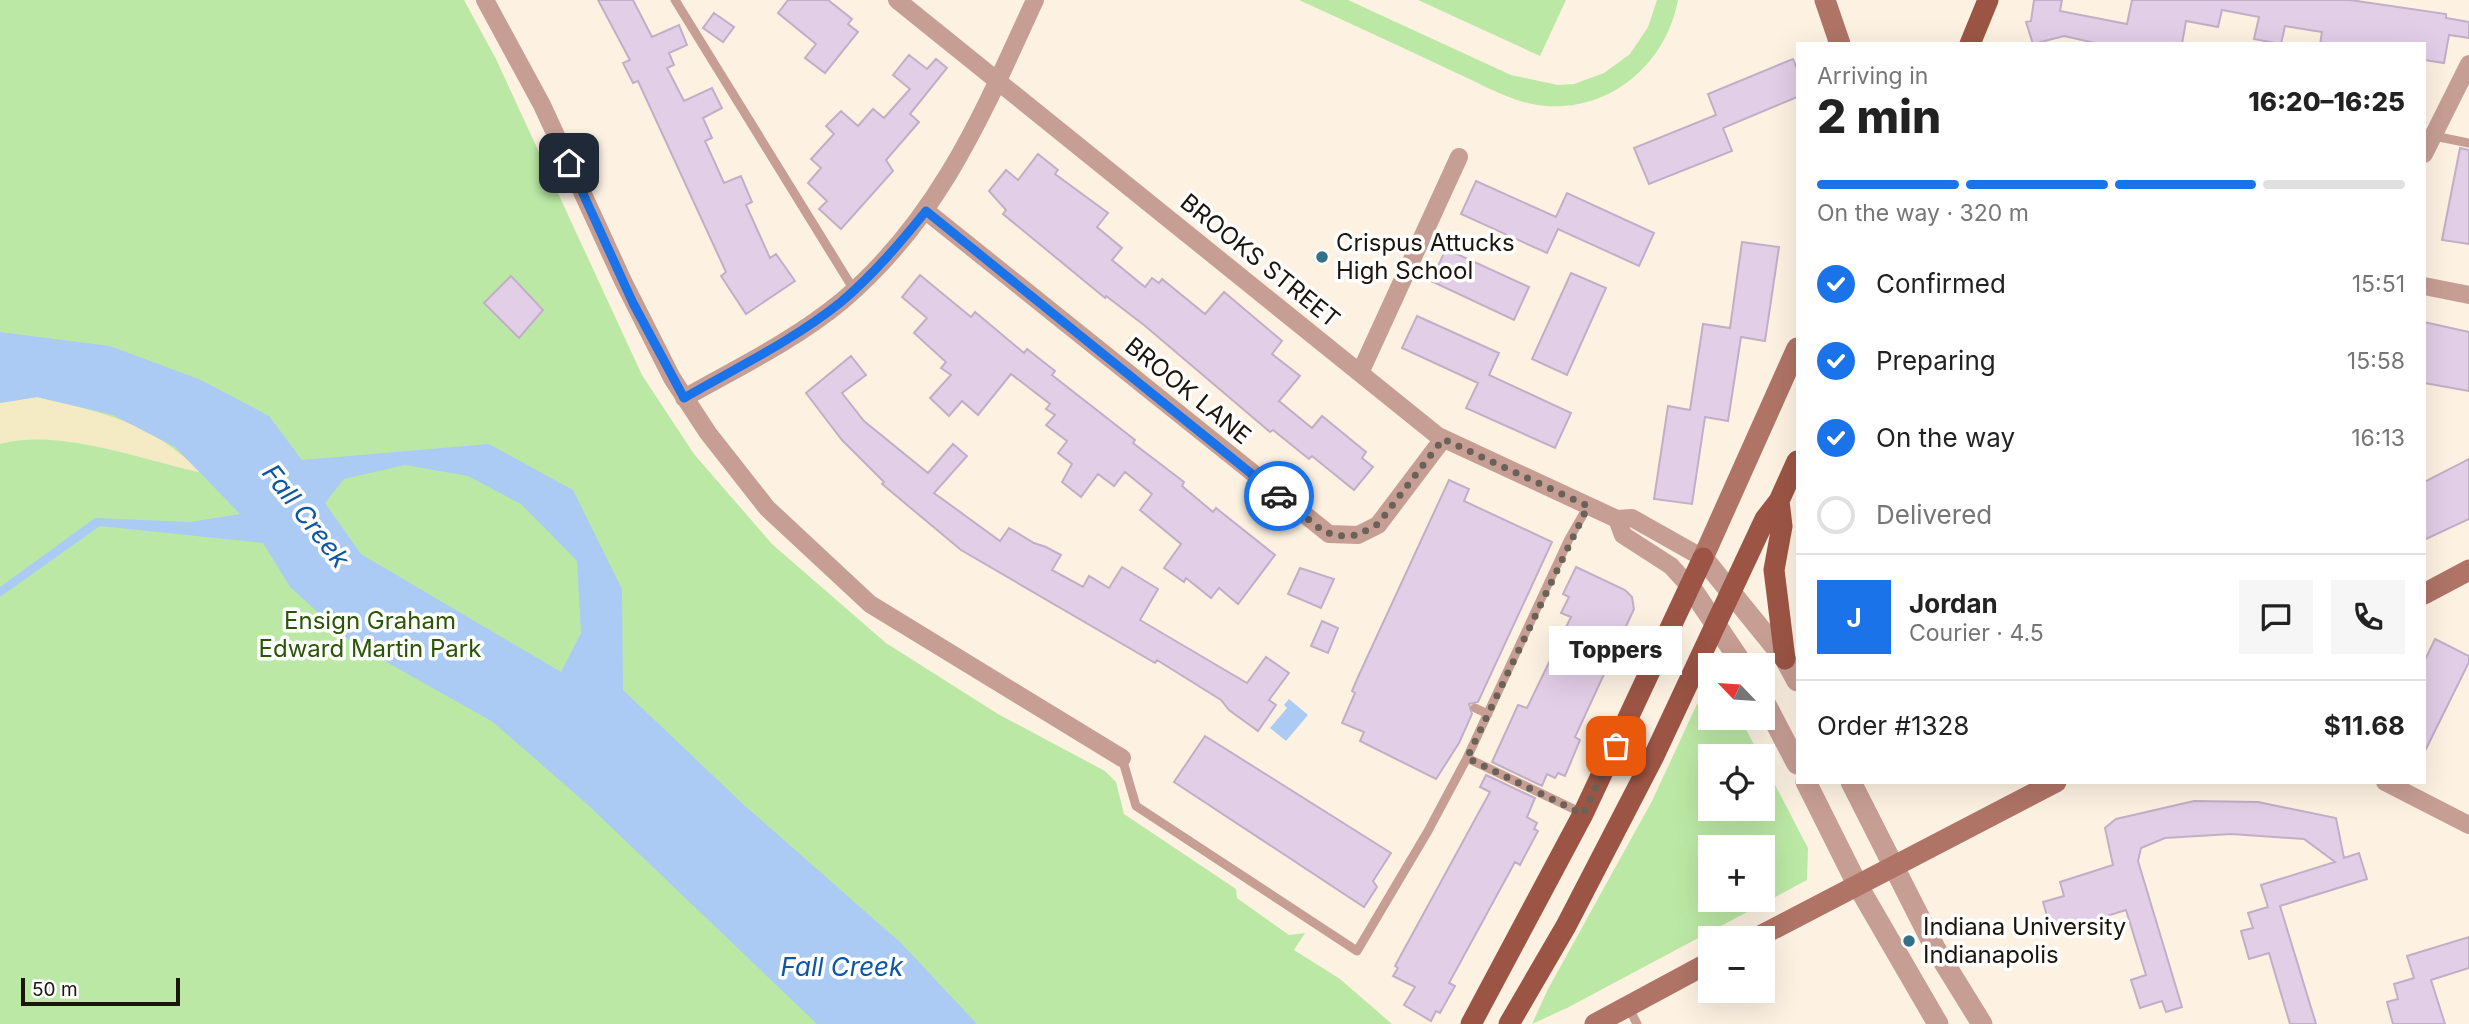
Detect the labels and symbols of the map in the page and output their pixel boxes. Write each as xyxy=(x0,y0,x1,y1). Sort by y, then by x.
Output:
pin xyxy=(539,133,599,193)
street label: BROOKS STREET xyxy=(1175,187,1346,334)
place label: Crispus Attucks High School xyxy=(1336,228,1515,285)
marker: Crispus Attucks High School xyxy=(1314,249,1330,265)
street label: BROOK LANE xyxy=(1120,331,1257,450)
water label: Fall Creek xyxy=(256,458,357,574)
courier xyxy=(1244,461,1314,531)
park label: Ensign Graham Edward Martin Park xyxy=(259,606,481,663)
callout: Toppers xyxy=(1550,627,1682,676)
north arrow xyxy=(1698,653,1774,730)
pin xyxy=(1586,716,1646,776)
place label: Indiana University Indianapolis xyxy=(1923,912,2126,969)
marker: Indiana University Indianapolis xyxy=(1901,933,1917,949)
water label: Fall Creek xyxy=(781,951,904,982)
scale bar xyxy=(21,975,180,1007)

